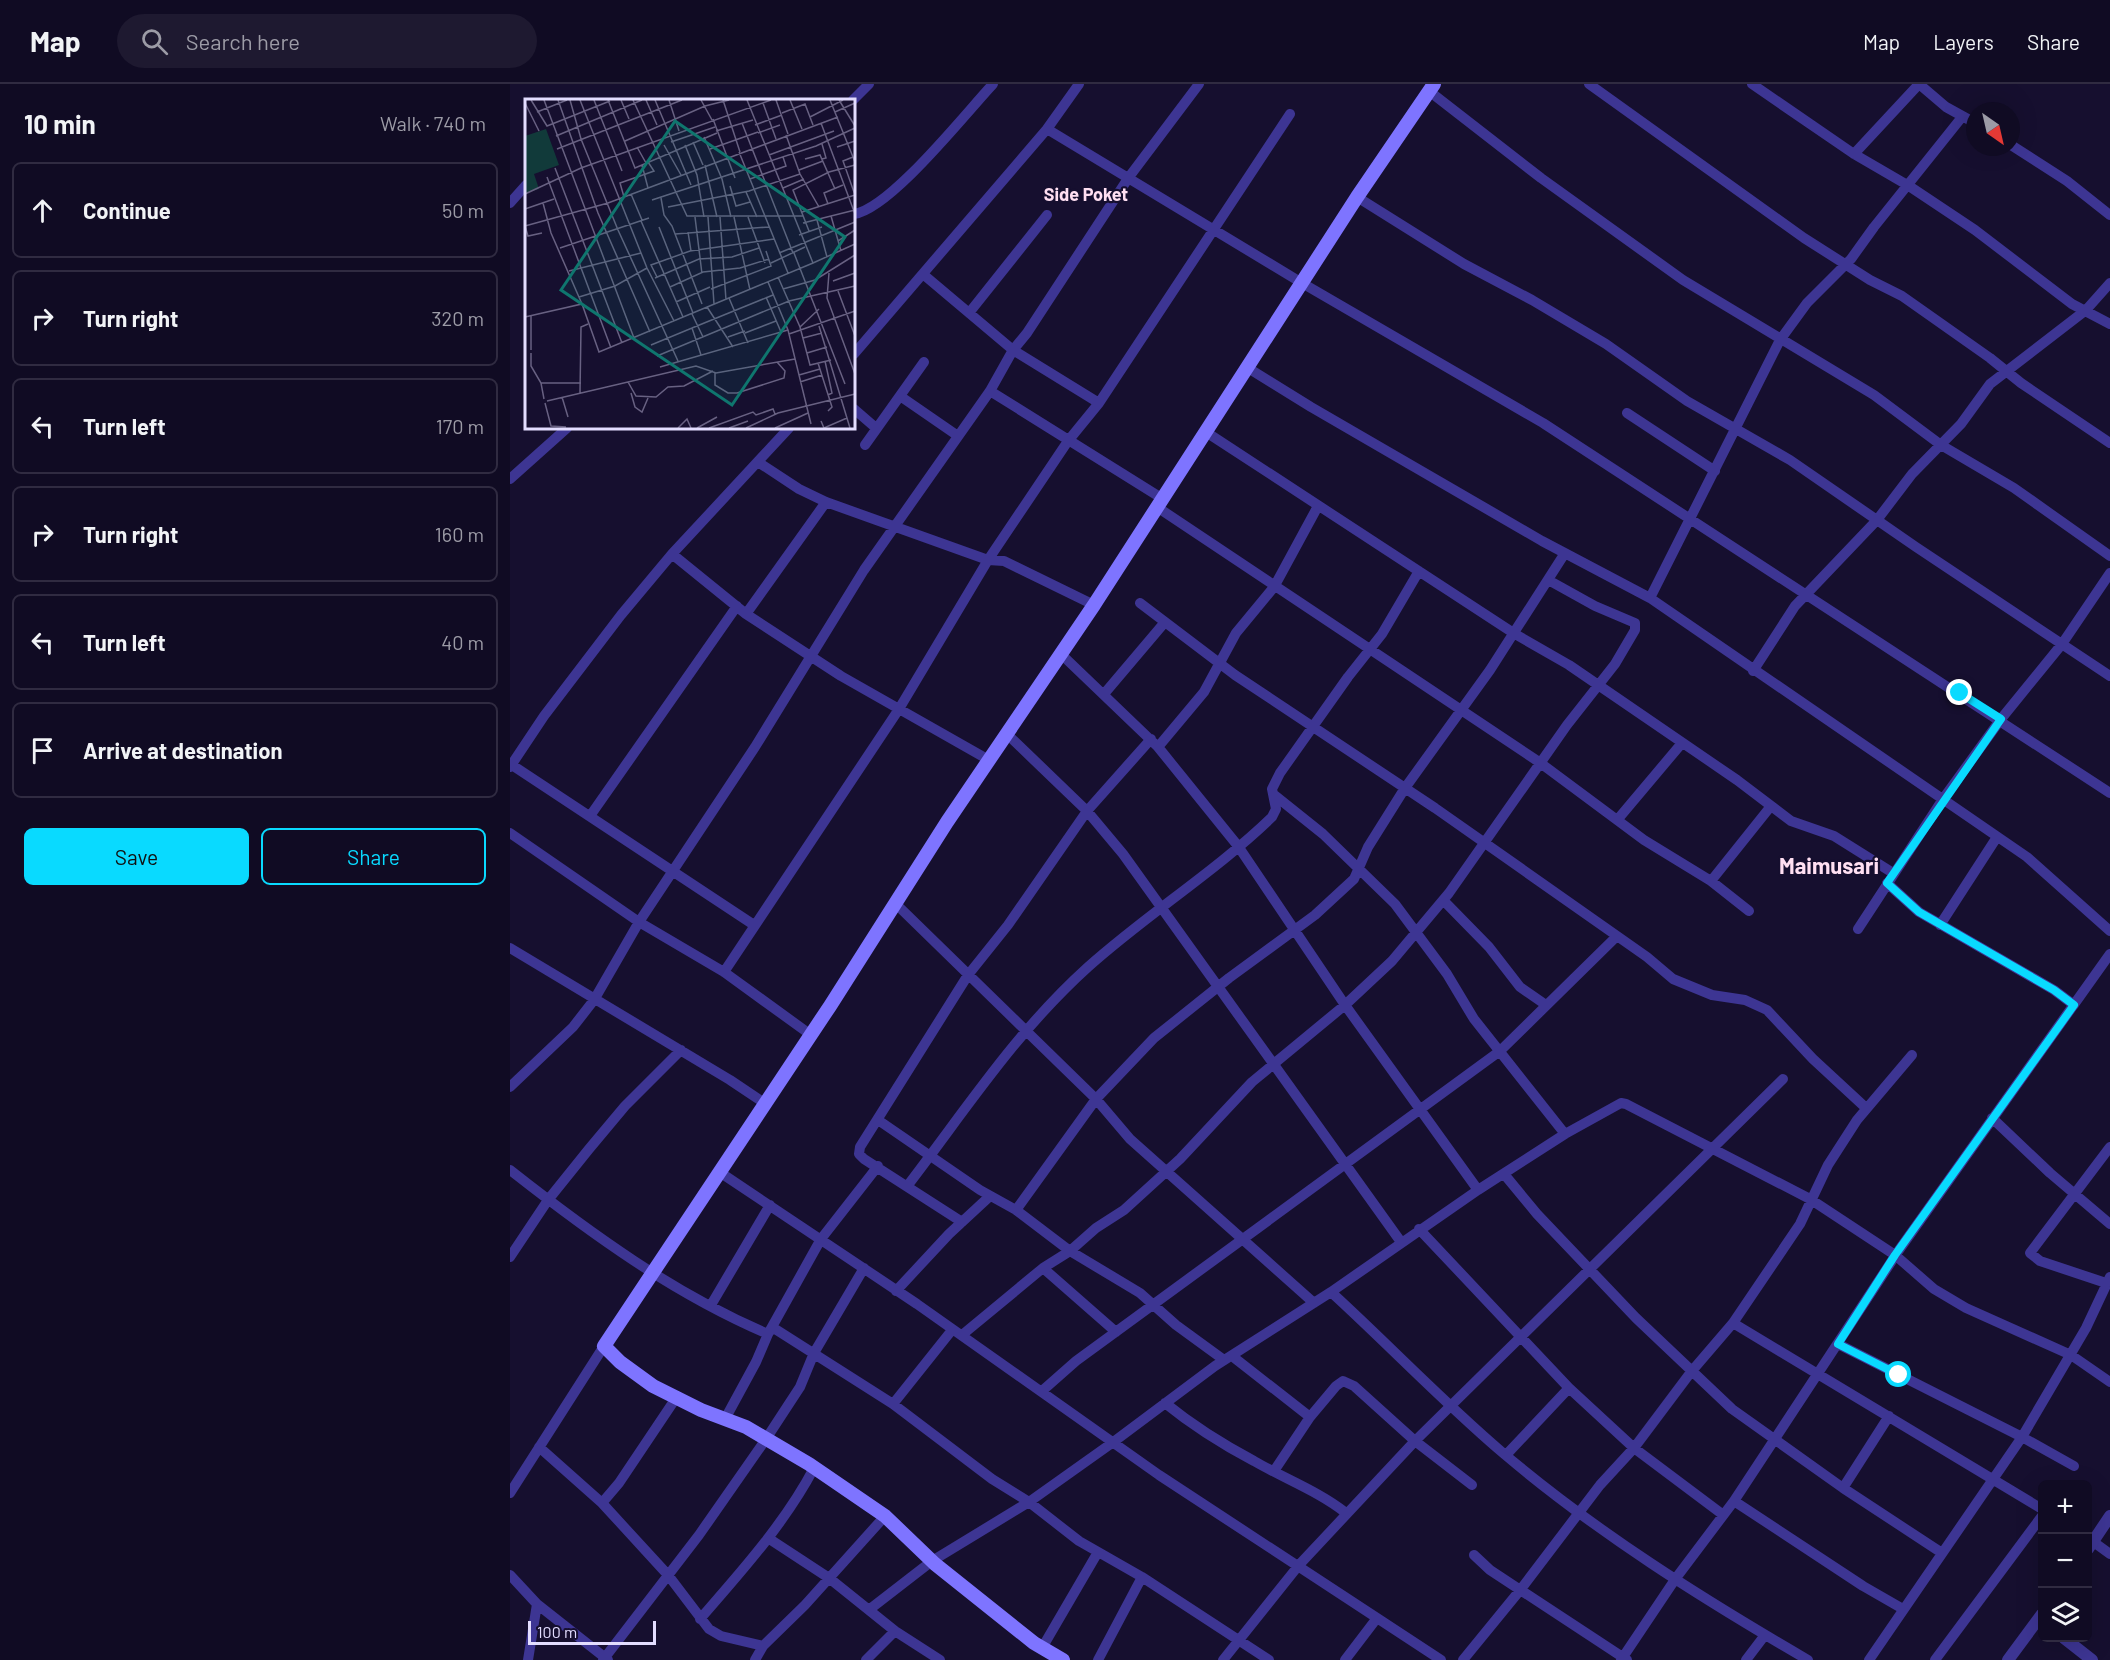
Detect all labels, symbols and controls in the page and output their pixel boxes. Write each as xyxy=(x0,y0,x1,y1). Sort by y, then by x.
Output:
search box xyxy=(117,14,537,68)
text: Map xyxy=(30,24,81,58)
icon: search xyxy=(138,25,171,58)
text: Search here xyxy=(186,28,300,54)
text: Map xyxy=(1863,29,1900,54)
text: Layers xyxy=(1933,29,1994,54)
text: Share xyxy=(2027,29,2080,54)
inset map xyxy=(525,99,855,429)
north arrow xyxy=(1966,102,2020,156)
text: 10 min xyxy=(24,108,96,139)
text: Walk · 740 m xyxy=(380,111,486,135)
district label: Side Poket xyxy=(1044,183,1128,205)
icon: ahead xyxy=(26,194,59,227)
text: Continue xyxy=(83,197,171,223)
text: 50 m xyxy=(442,198,484,222)
icon: right xyxy=(26,302,59,335)
text: Turn right xyxy=(83,305,178,331)
text: 320 m xyxy=(431,306,484,330)
icon: left xyxy=(26,410,59,443)
text: Turn left xyxy=(83,413,166,439)
text: 170 m xyxy=(436,414,484,438)
icon: right xyxy=(26,518,59,551)
text: Turn right xyxy=(83,521,178,547)
text: 160 m xyxy=(435,522,484,546)
icon: left xyxy=(26,626,59,659)
text: Turn left xyxy=(83,629,166,655)
text: 40 m xyxy=(441,630,484,654)
route end xyxy=(1946,679,1972,705)
icon: arrive xyxy=(26,734,59,767)
text: Arrive at destination xyxy=(83,737,282,763)
button: Save xyxy=(24,828,249,885)
button: Share xyxy=(261,828,486,885)
district label: Maimusari xyxy=(1779,852,1879,878)
route start xyxy=(1885,1361,1911,1387)
map controls xyxy=(2038,1480,2092,1642)
button: + xyxy=(2038,1480,2092,1534)
button: − xyxy=(2038,1534,2092,1588)
button: layers xyxy=(2038,1588,2092,1642)
scale bar xyxy=(528,1618,656,1646)
text: 100 m xyxy=(537,1622,577,1641)

